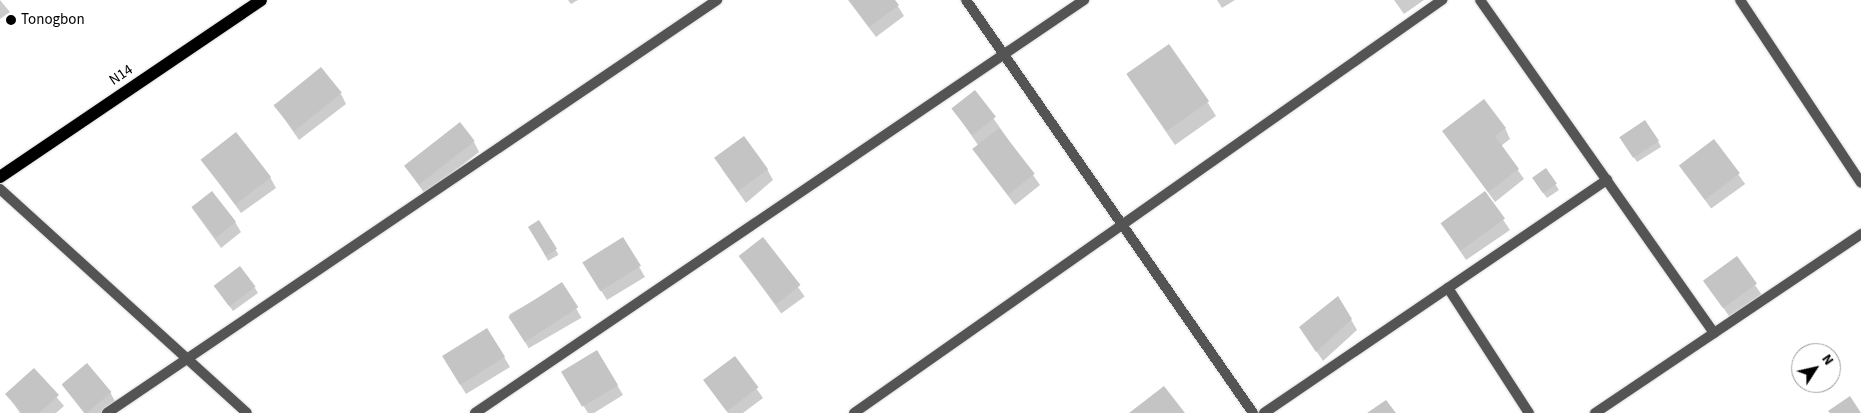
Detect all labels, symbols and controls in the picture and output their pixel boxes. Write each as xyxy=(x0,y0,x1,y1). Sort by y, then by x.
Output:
place label: Tonogbon xyxy=(21,11,85,29)
marker: Tonogbon xyxy=(5,14,17,26)
street label: N14 xyxy=(106,61,136,89)
north arrow xyxy=(1791,343,1841,393)
text: N xyxy=(1817,350,1838,370)

